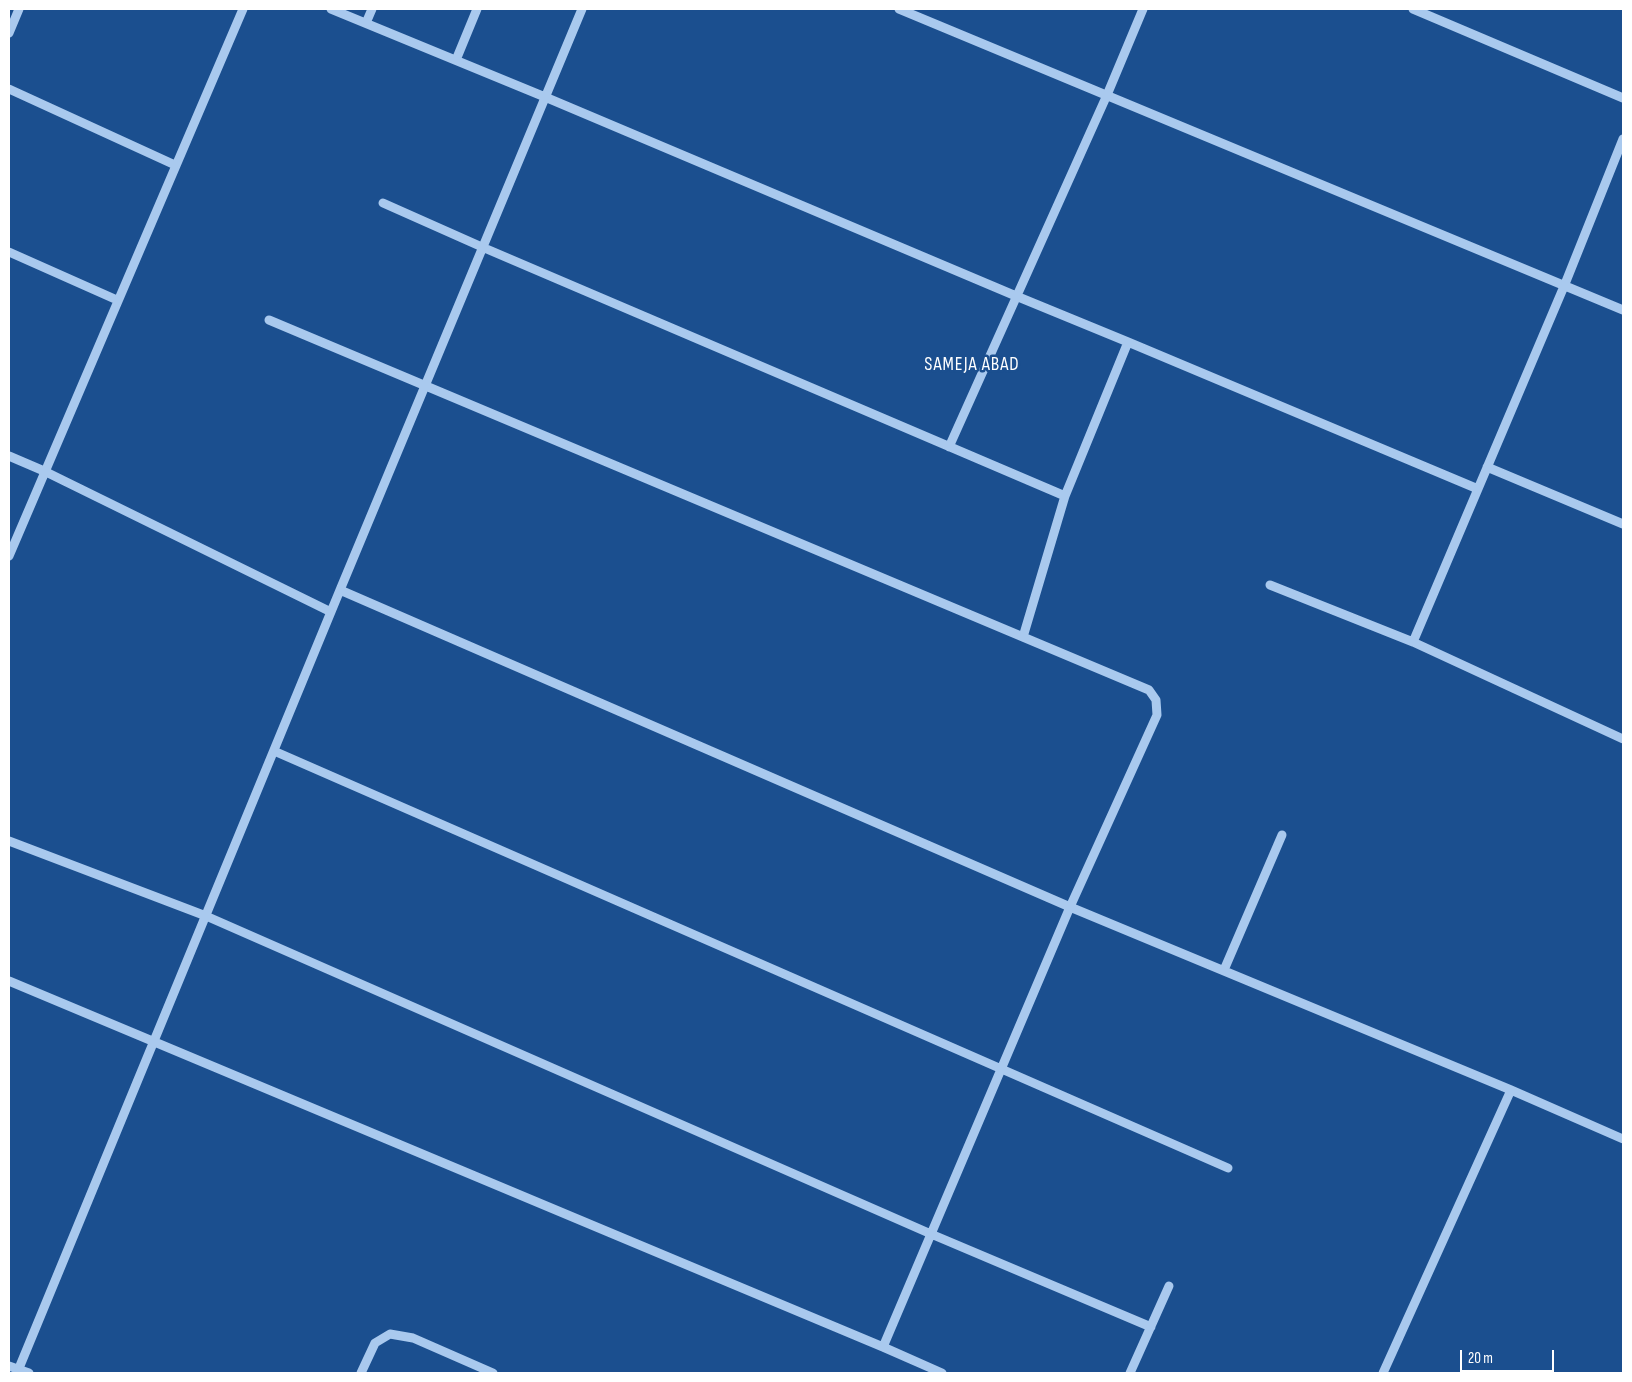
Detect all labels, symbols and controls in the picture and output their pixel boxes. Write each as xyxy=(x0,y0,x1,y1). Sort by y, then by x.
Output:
district label: SAMEJA ABAD xyxy=(923,354,1021,376)
scale bar xyxy=(1462,1340,1556,1372)
text: 20 m xyxy=(1468,1349,1493,1368)

